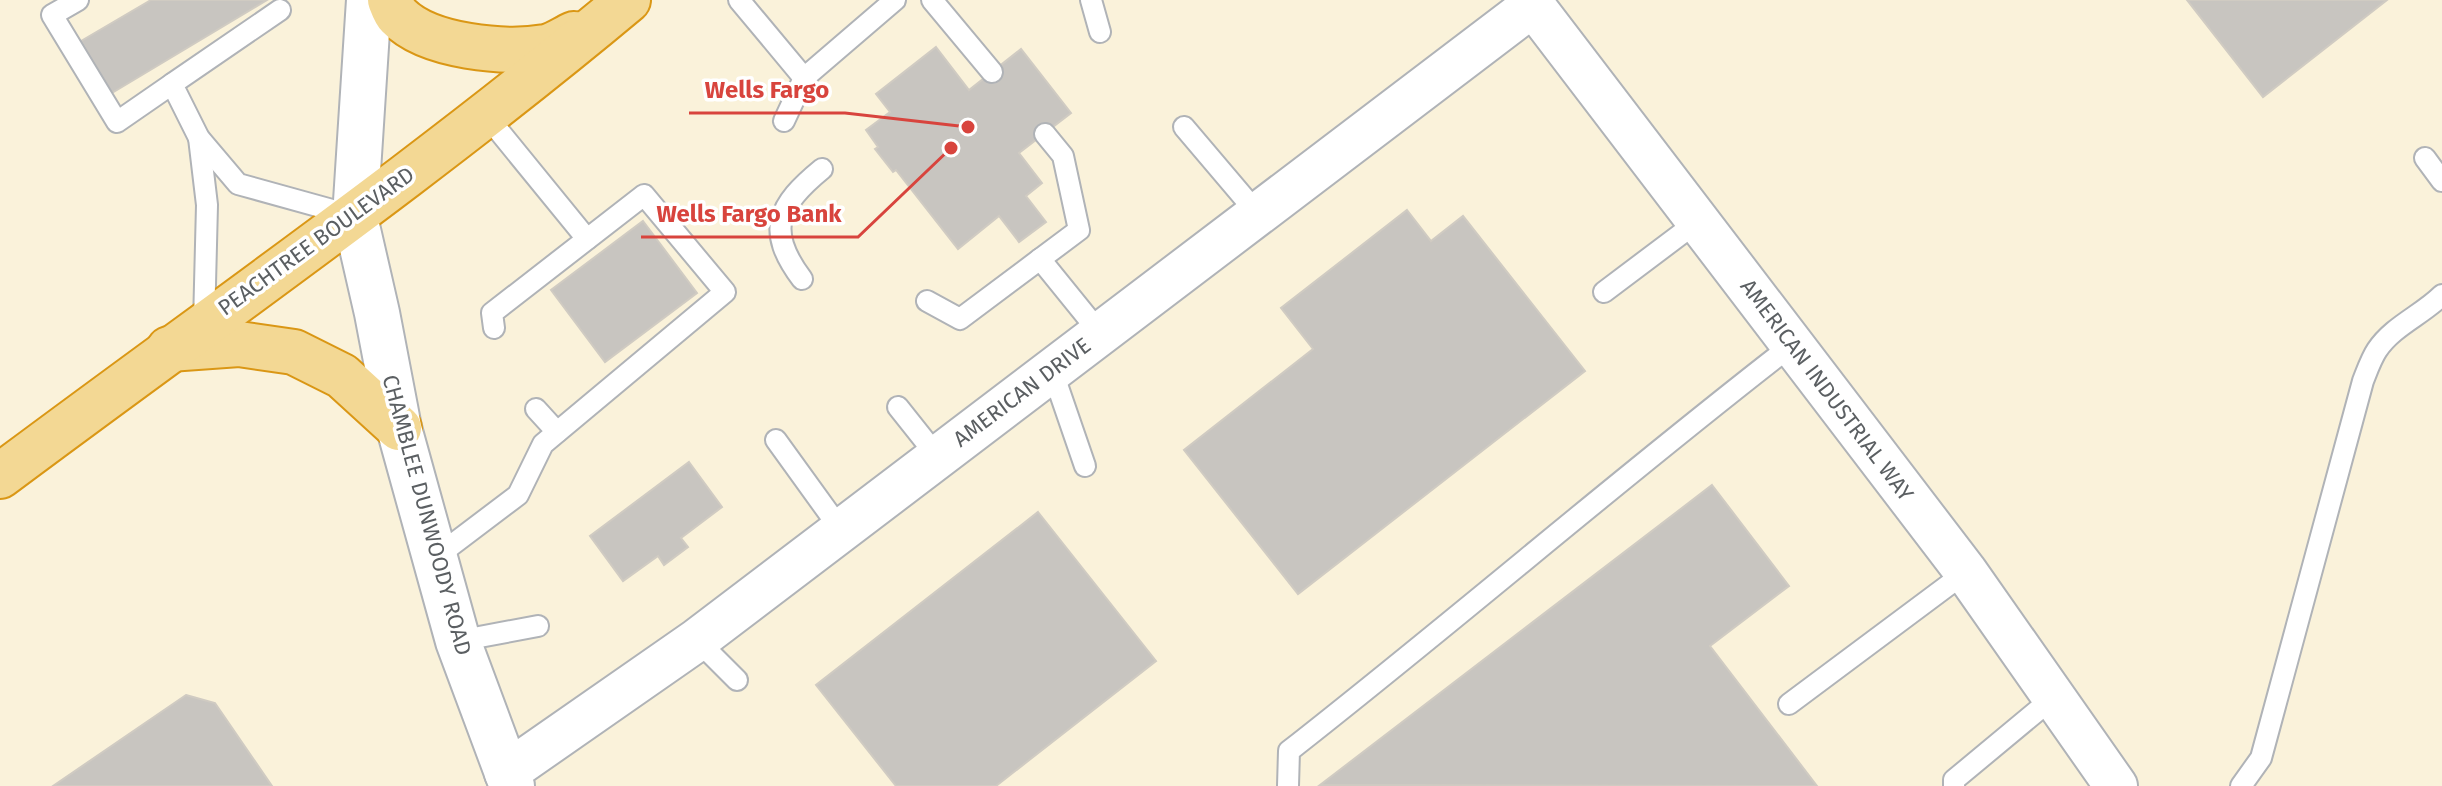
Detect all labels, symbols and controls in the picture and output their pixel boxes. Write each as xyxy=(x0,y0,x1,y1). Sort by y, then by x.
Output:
callout: Wells Fargo xyxy=(689,65,845,113)
text: Wells Fargo xyxy=(705,76,829,104)
street label: PEACHTREE BOULEVARD xyxy=(213,161,419,321)
callout: Wells Fargo Bank xyxy=(641,189,858,237)
text: Wells Fargo Bank xyxy=(656,200,842,228)
street label: AMERICAN INDUSTRIAL WAY xyxy=(1735,274,1919,506)
street label: AMERICAN DRIVE xyxy=(948,332,1096,452)
street label: CHAMBLEE DUNWOODY ROAD xyxy=(377,372,477,658)

